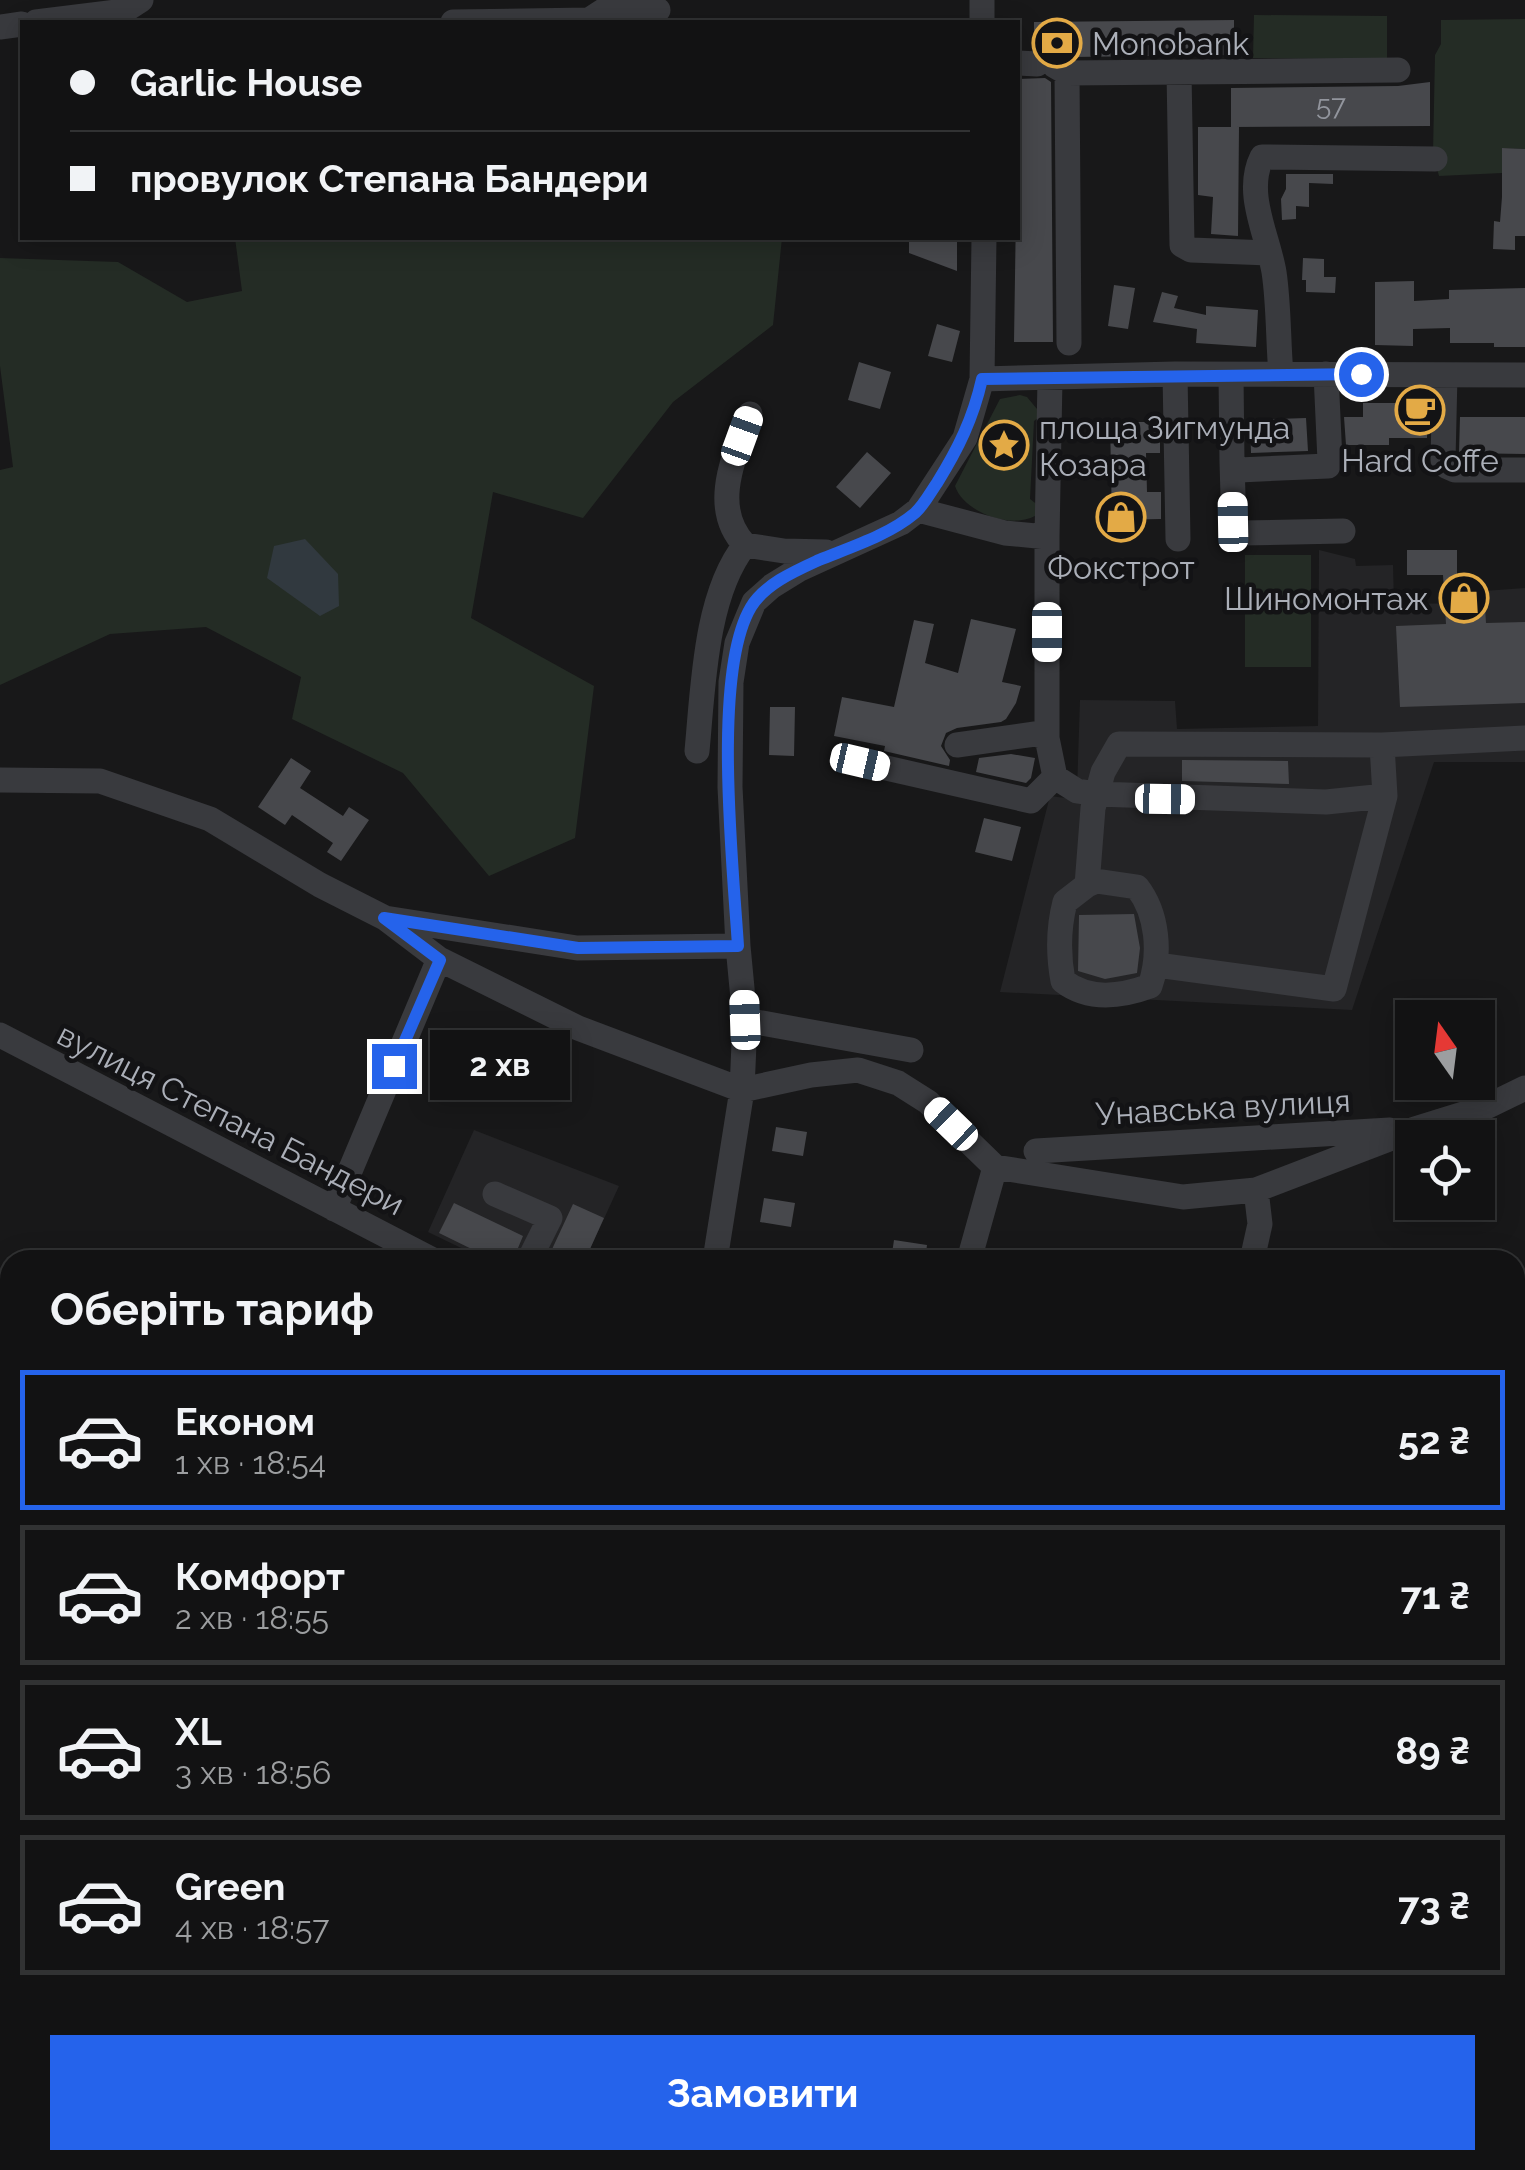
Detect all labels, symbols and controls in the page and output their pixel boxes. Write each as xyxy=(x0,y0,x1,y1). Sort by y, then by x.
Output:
bank icon: Monobank xyxy=(1031,17,1083,69)
place label: Monobank xyxy=(1092,25,1249,62)
text: Garlic House xyxy=(130,60,362,105)
house number: 57 xyxy=(1316,89,1346,122)
text: провулок Степана Бандери xyxy=(130,156,649,201)
route start xyxy=(1339,352,1384,397)
cafe icon: Hard Coffe xyxy=(1394,384,1446,436)
car xyxy=(718,403,766,469)
place label: площа Зигмунда Козара xyxy=(1039,409,1290,483)
place icon: площа Зигмунда Козара xyxy=(978,419,1030,471)
place label: Hard Coffe xyxy=(1341,442,1499,479)
shop icon: Фокстрот xyxy=(1095,491,1147,543)
car xyxy=(1217,492,1249,552)
place label: Фокстрот xyxy=(1047,549,1195,586)
shop icon: Шиномонтаж xyxy=(1438,572,1490,624)
place label: Шиномонтаж xyxy=(1224,580,1429,617)
car xyxy=(1032,602,1062,662)
car xyxy=(827,741,893,783)
car xyxy=(1135,783,1195,815)
car xyxy=(729,989,761,1051)
north arrow xyxy=(1395,1000,1495,1100)
map controls xyxy=(1395,1000,1495,1220)
street label: вулиця Степана Бандери xyxy=(52,1015,410,1223)
callout: 2 хв xyxy=(429,1031,569,1101)
route end xyxy=(372,1044,417,1089)
text: 2 хв xyxy=(470,1046,530,1083)
street label: Унавська вулиця xyxy=(1095,1082,1351,1132)
car xyxy=(919,1092,983,1156)
button: locate xyxy=(1395,1120,1495,1220)
text: Оберіть тариф xyxy=(50,1283,374,1336)
icon: car xyxy=(55,1395,145,1485)
text: Економ xyxy=(175,1399,315,1444)
text: 52 ₴ xyxy=(1398,1418,1470,1463)
text: 1 хв · 18:54 xyxy=(175,1444,326,1481)
icon: car xyxy=(55,1550,145,1640)
text: Комфорт xyxy=(175,1554,345,1599)
text: 71 ₴ xyxy=(1400,1573,1470,1618)
text: 2 хв · 18:55 xyxy=(175,1599,329,1636)
icon: car xyxy=(55,1705,145,1795)
text: XL xyxy=(175,1709,222,1754)
text: 89 ₴ xyxy=(1395,1728,1470,1773)
text: 3 хв · 18:56 xyxy=(175,1754,331,1791)
icon: car xyxy=(55,1860,145,1950)
text: Green xyxy=(175,1864,285,1909)
text: 73 ₴ xyxy=(1398,1883,1470,1928)
text: 4 хв · 18:57 xyxy=(175,1909,329,1946)
button: Замовити xyxy=(50,2035,1475,2150)

